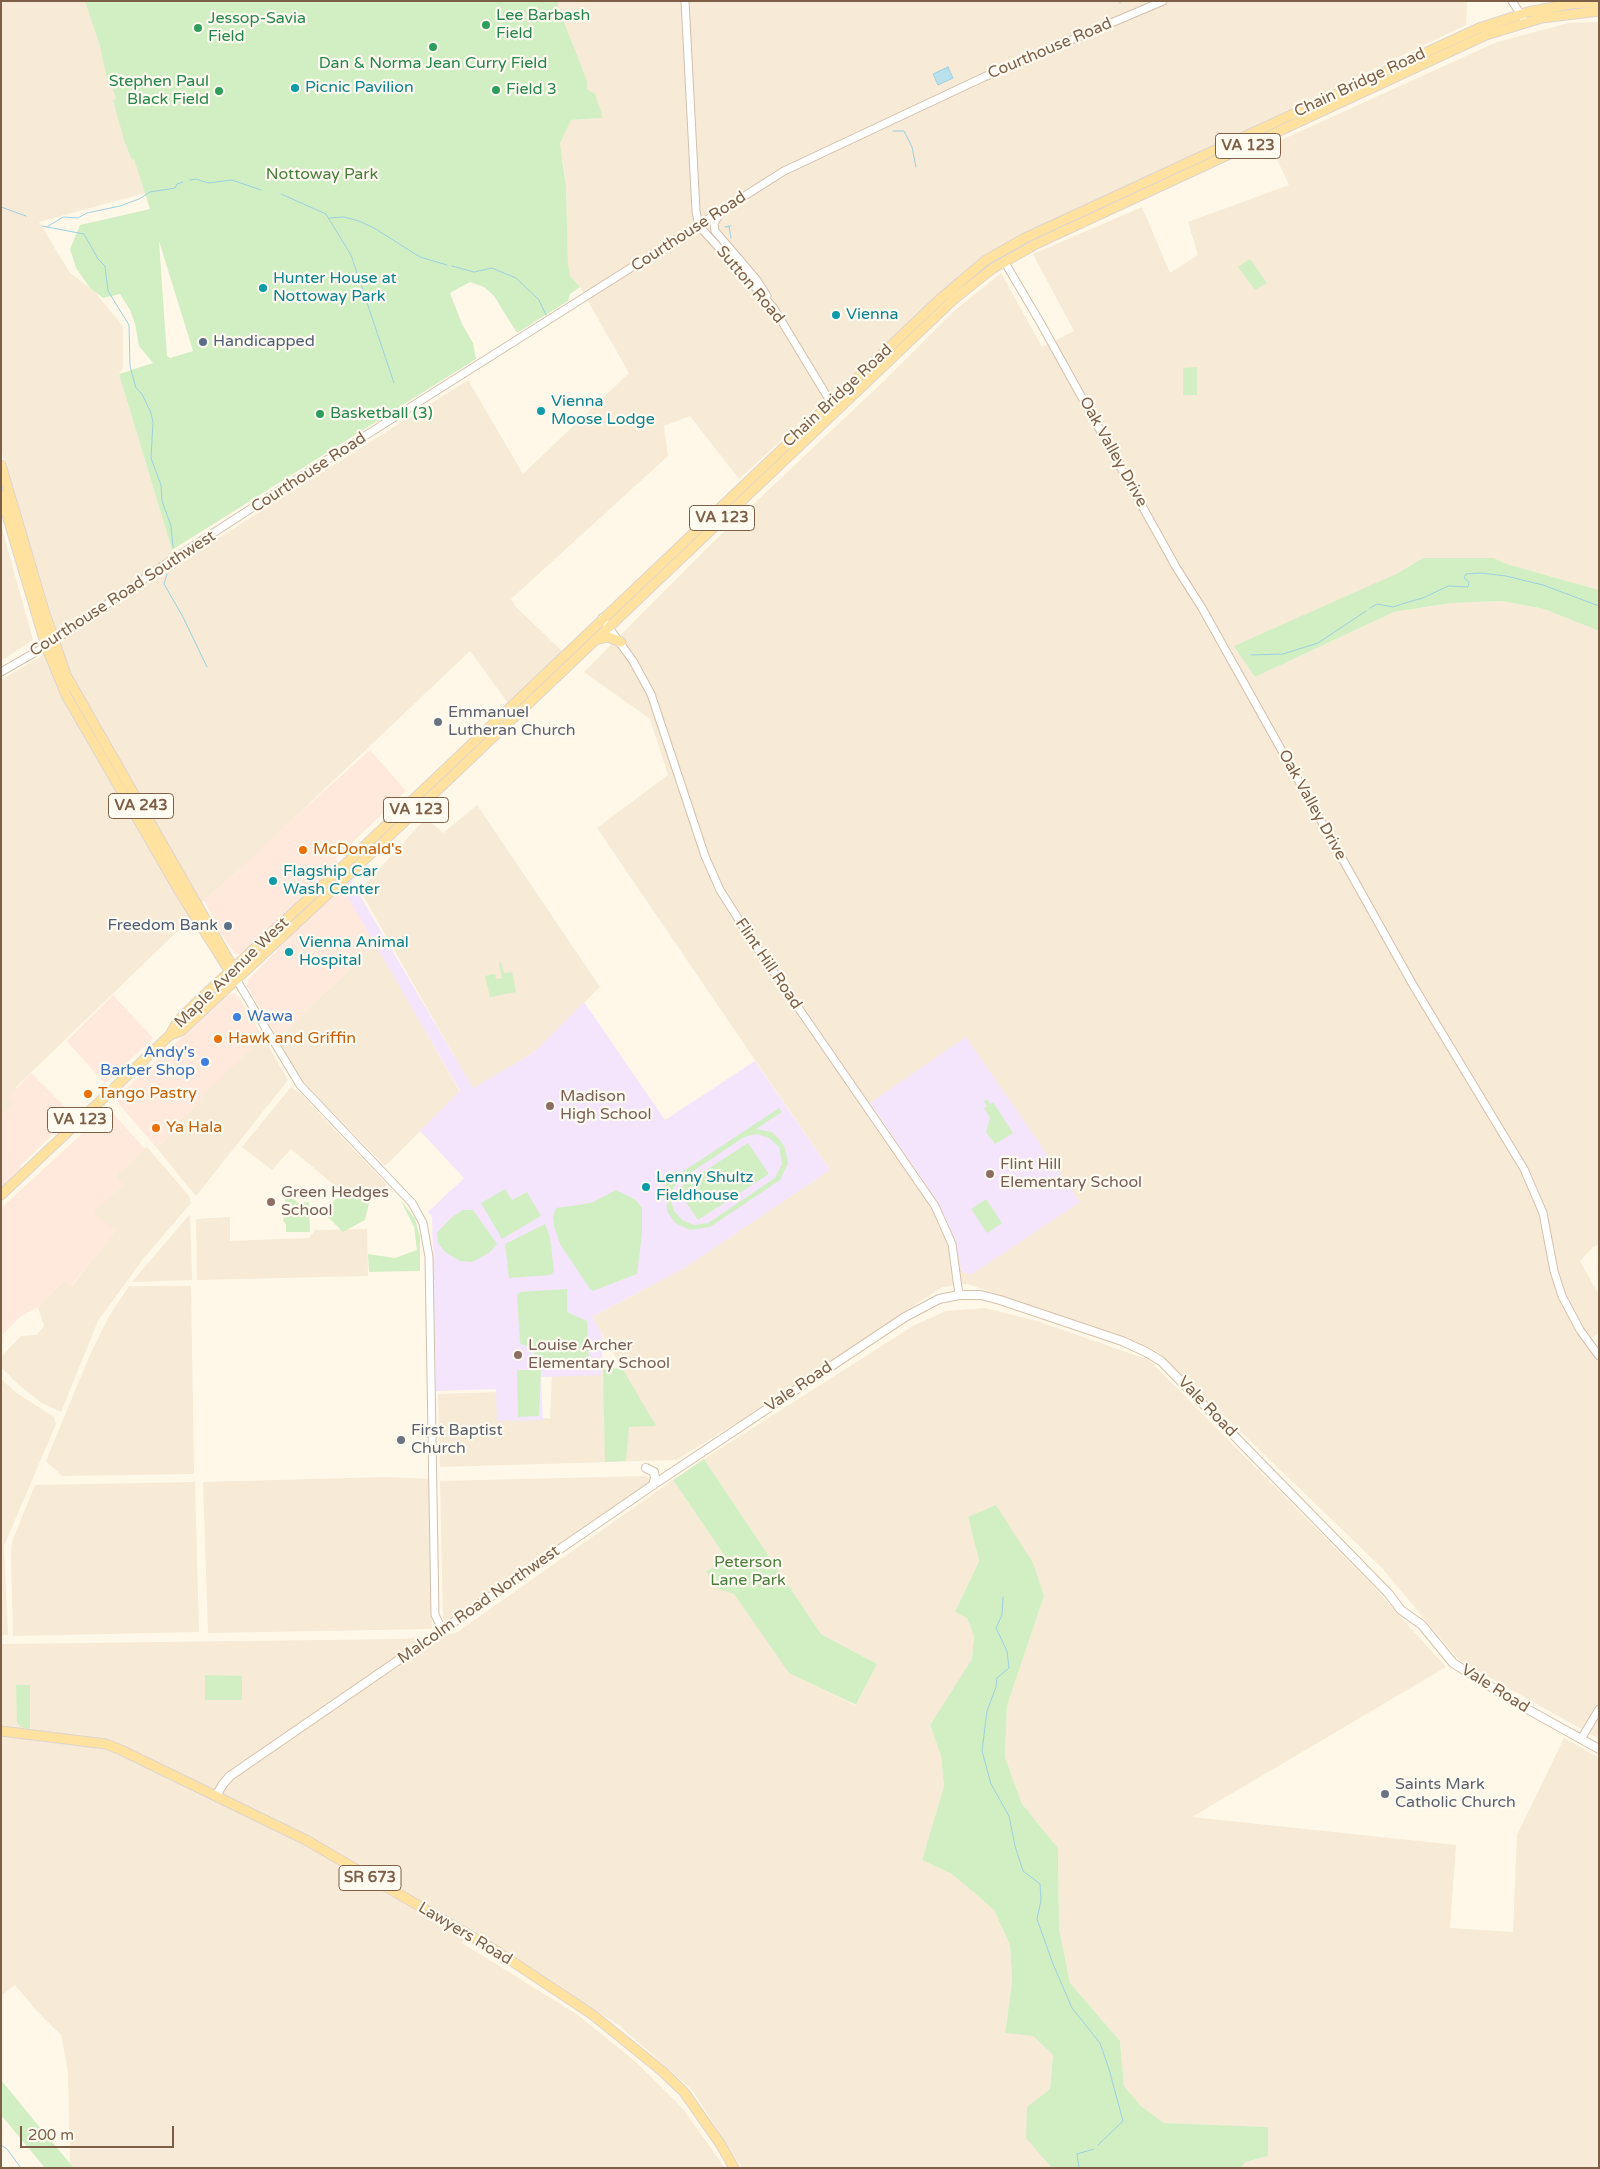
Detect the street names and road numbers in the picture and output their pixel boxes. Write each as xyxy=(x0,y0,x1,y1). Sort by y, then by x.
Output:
street label: Courthouse Road xyxy=(985,14,1115,84)
street label: Chain Bridge Road xyxy=(1291,44,1429,122)
road number: VA 123 xyxy=(1216,134,1280,158)
street label: Courthouse Road xyxy=(628,188,750,276)
street label: Sutton Road xyxy=(712,242,788,328)
street label: Chain Bridge Road xyxy=(779,340,897,452)
street label: Oak Valley Drive xyxy=(1075,394,1151,510)
street label: Courthouse Road xyxy=(248,429,370,517)
road number: VA 123 xyxy=(690,506,754,530)
street label: Courthouse Road Southwest xyxy=(27,527,219,661)
street label: Oak Valley Drive xyxy=(1274,747,1350,863)
road number: VA 243 xyxy=(108,794,174,818)
road number: VA 123 xyxy=(384,798,448,822)
street label: Maple Avenue West xyxy=(171,914,293,1032)
street label: Flint Hill Road xyxy=(731,915,805,1013)
road number: VA 123 xyxy=(48,1108,112,1132)
street label: Vale Road xyxy=(762,1358,836,1416)
street label: Vale Road xyxy=(1173,1373,1241,1441)
street label: Malcolm Road Northwest xyxy=(394,1542,564,1668)
street label: Vale Road xyxy=(1457,1661,1533,1717)
road number: SR 673 xyxy=(339,1866,401,1890)
street label: Lawyers Road xyxy=(414,1898,516,1970)

